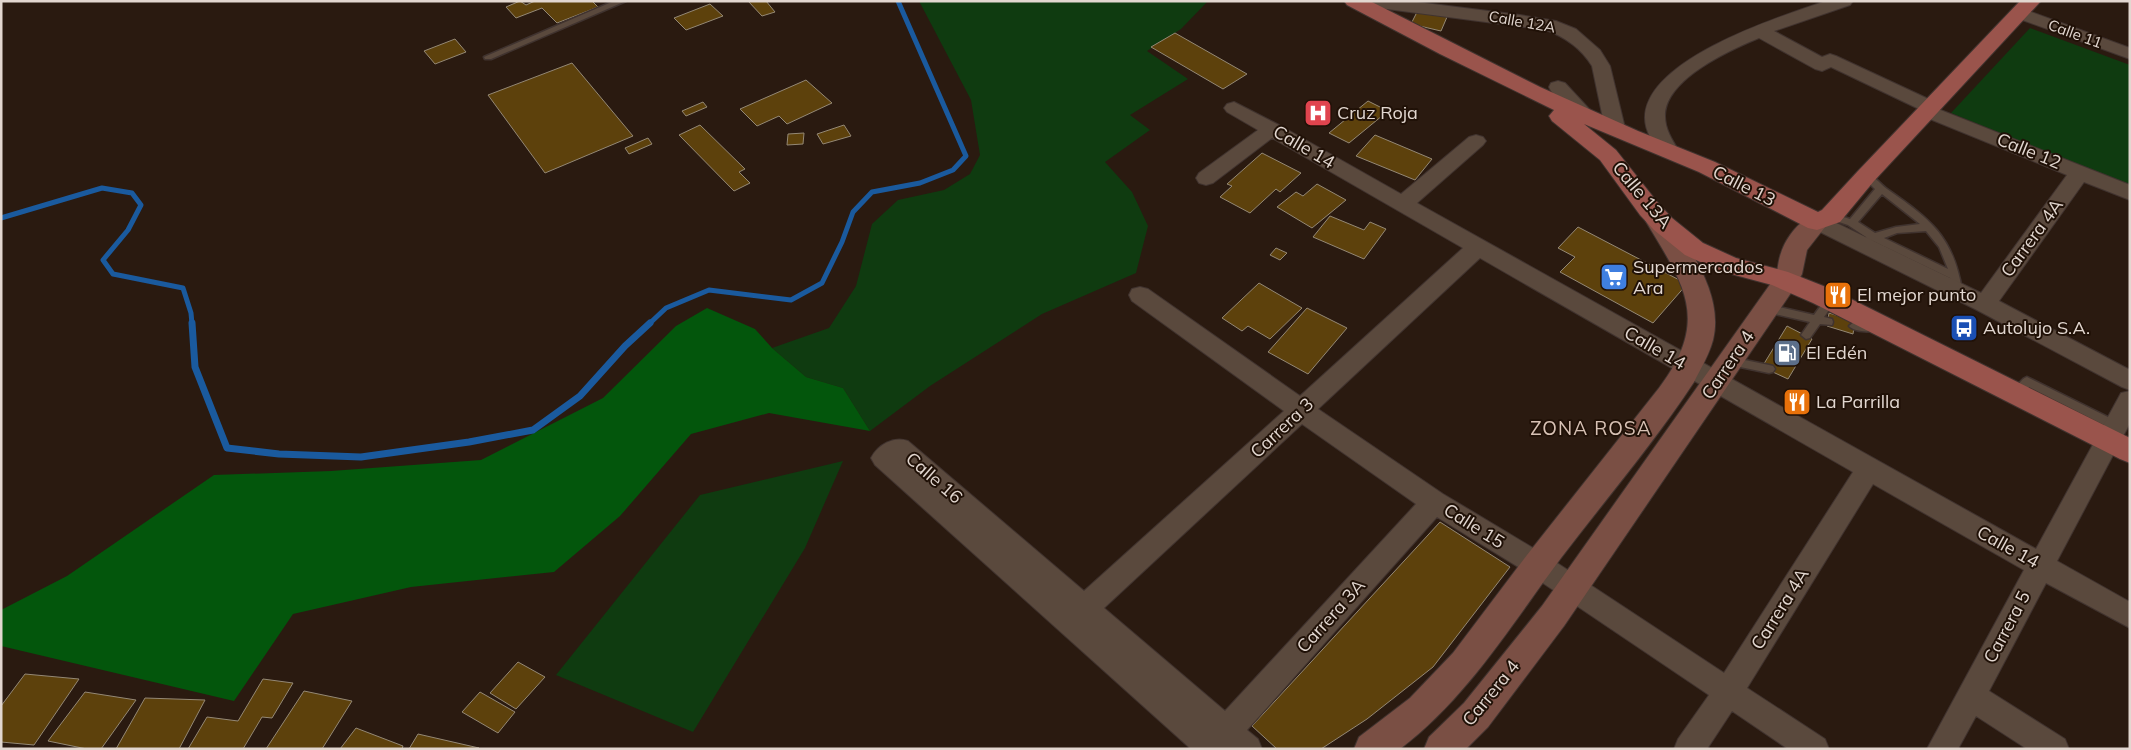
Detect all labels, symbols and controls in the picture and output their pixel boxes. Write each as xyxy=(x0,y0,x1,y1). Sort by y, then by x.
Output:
street label: Calle 12A xyxy=(1487,6,1557,37)
street label: Calle 11 xyxy=(2046,15,2105,52)
hospital icon: Cruz Roja xyxy=(1303,98,1333,128)
place label: Cruz Roja xyxy=(1337,101,1418,124)
street label: Calle 14 xyxy=(1269,120,1339,173)
street label: Calle 12 xyxy=(1994,127,2065,174)
street label: Calle 13A xyxy=(1608,156,1677,233)
street label: Calle 13 xyxy=(1709,160,1780,211)
street label: Carrera 4A xyxy=(1995,194,2068,281)
place label: Supermercados Ara xyxy=(1633,255,1763,299)
supermarket icon: Supermercados Ara xyxy=(1599,262,1629,292)
restaurant icon: El mejor punto xyxy=(1823,280,1853,310)
place label: El mejor punto xyxy=(1857,283,1976,306)
bus stop icon: Autolujo S.A. xyxy=(1949,313,1979,343)
place label: Autolujo S.A. xyxy=(1983,316,2090,339)
street label: Calle 14 xyxy=(1620,321,1690,374)
street label: Carrera 4 xyxy=(1696,326,1759,404)
fuel station icon: El Edén xyxy=(1772,338,1802,368)
place label: El Edén xyxy=(1806,341,1867,364)
restaurant icon: La Parrilla xyxy=(1782,387,1812,417)
place label: La Parrilla xyxy=(1816,390,1900,413)
street label: Carrera 3 xyxy=(1245,393,1318,463)
district label: ZONA ROSA xyxy=(1530,416,1652,440)
street label: Calle 16 xyxy=(901,447,967,508)
street label: Calle 15 xyxy=(1440,498,1509,553)
street label: Calle 14 xyxy=(1973,520,2043,573)
street label: Carrera 4A xyxy=(1746,564,1814,654)
street label: Carrera 3A xyxy=(1291,574,1370,657)
street label: Carrera 5 xyxy=(1978,587,2035,667)
street label: Carrera 4 xyxy=(1457,655,1524,730)

